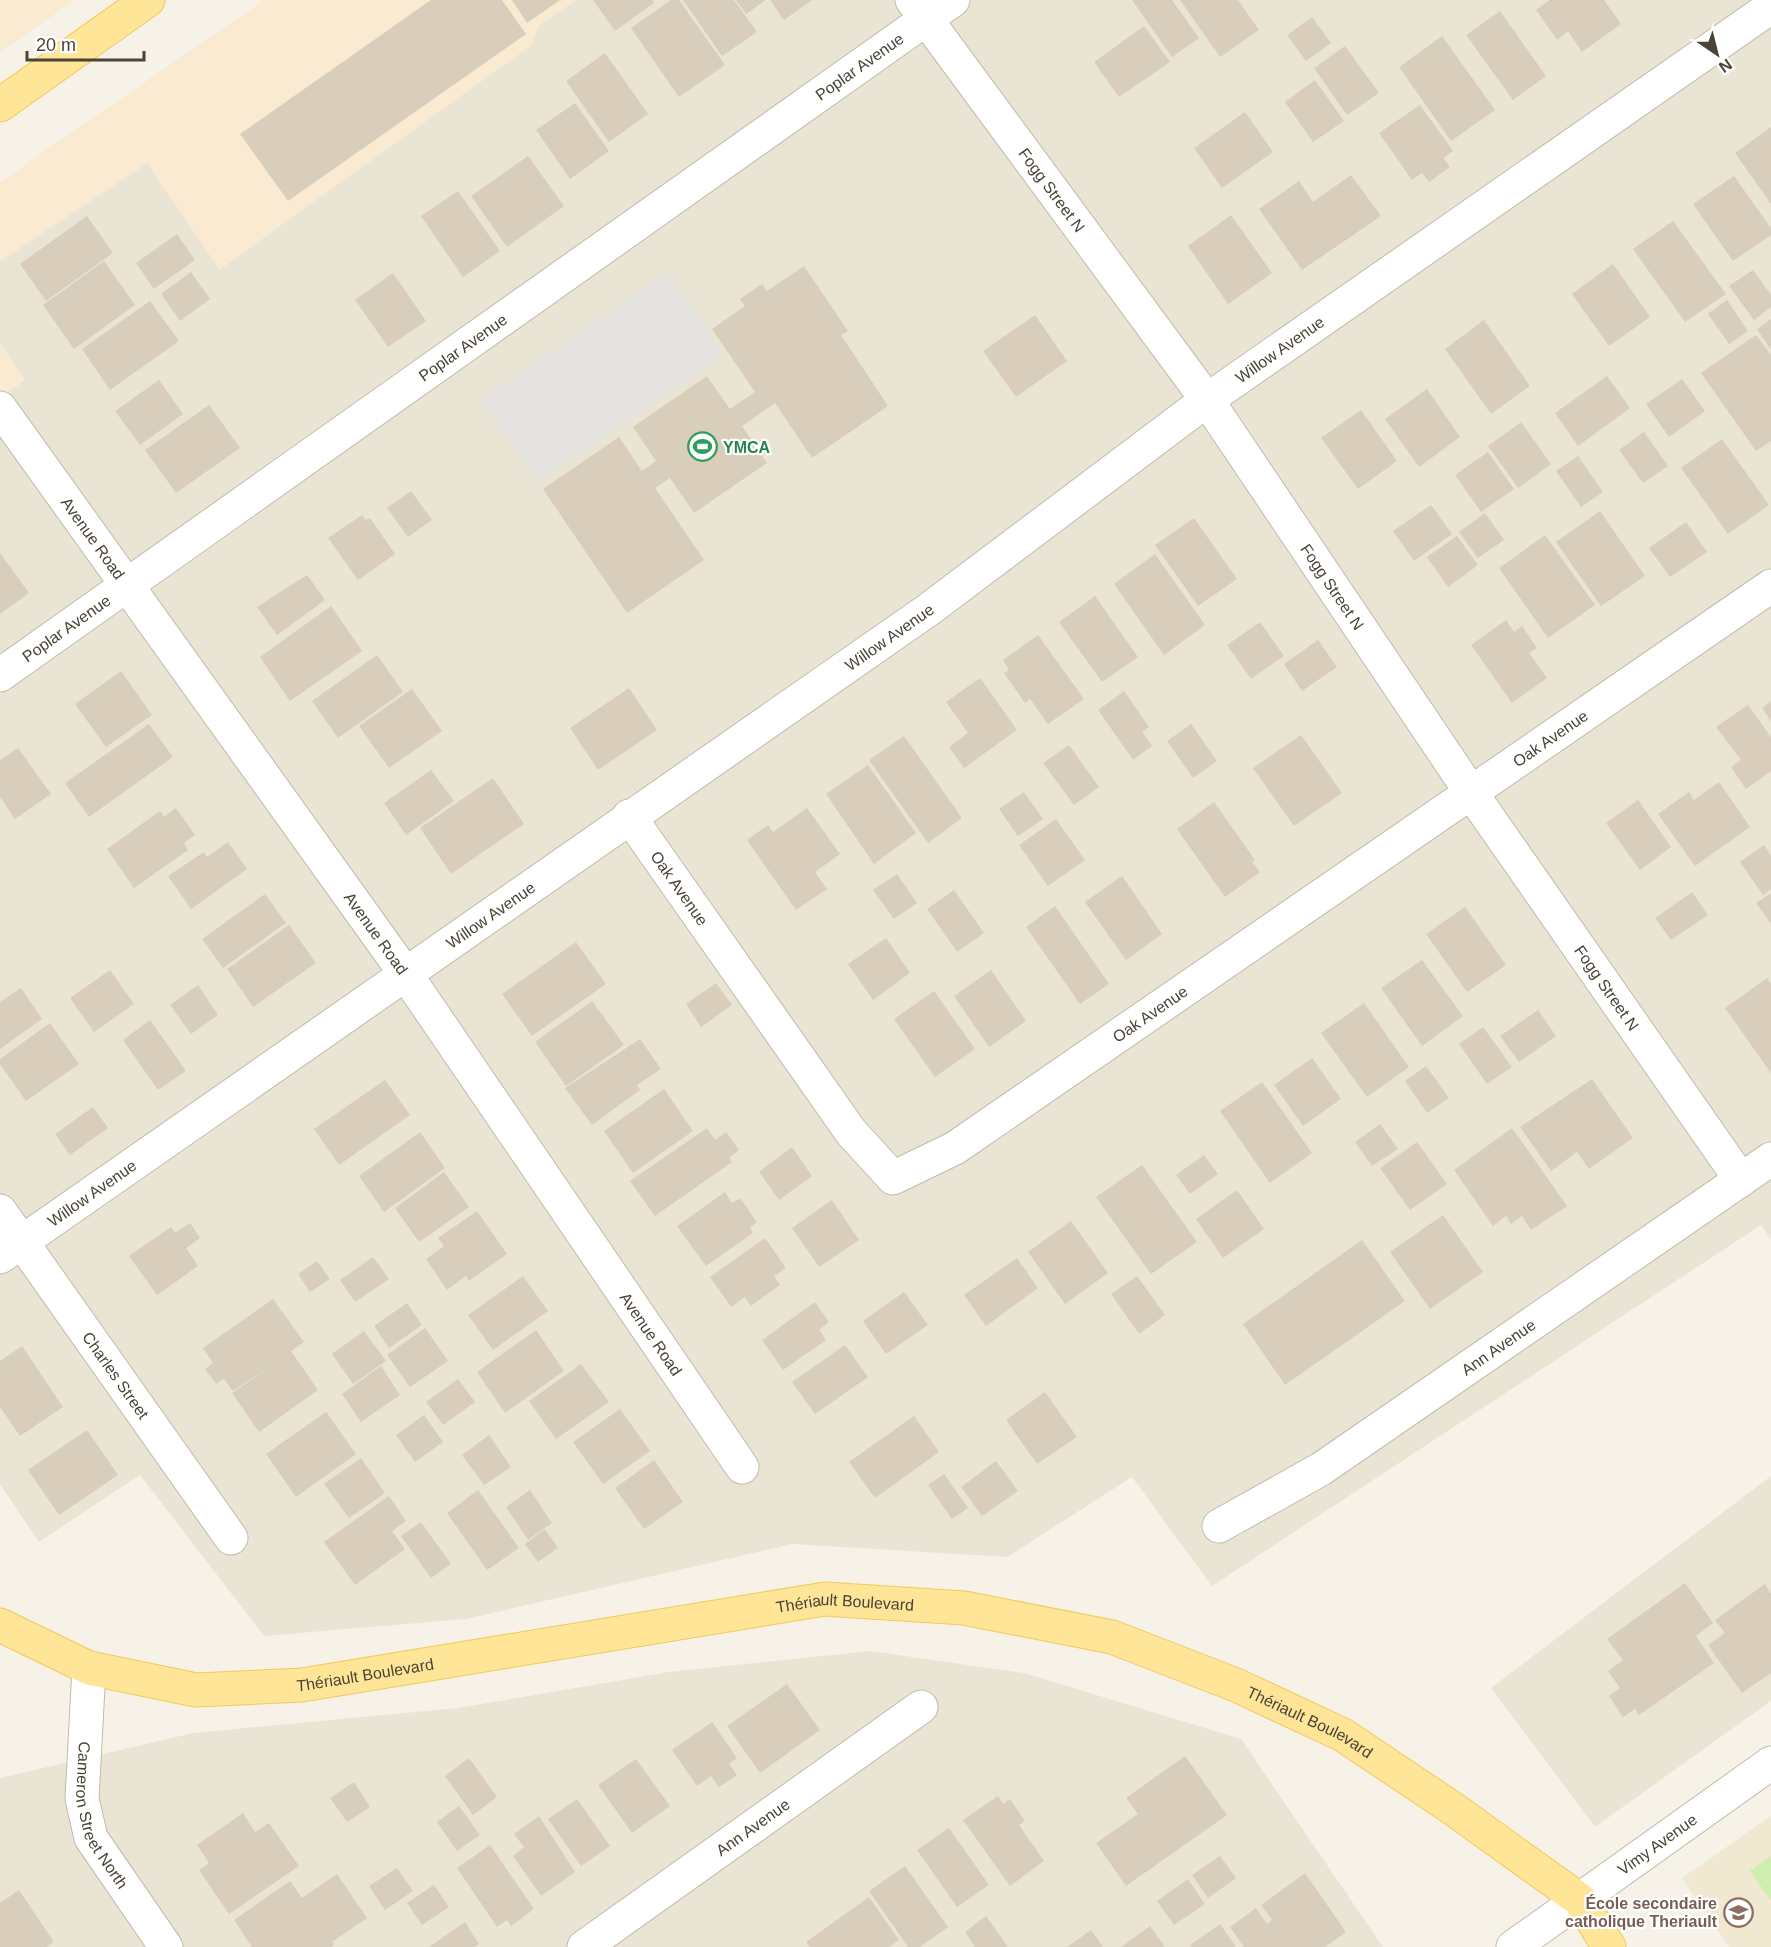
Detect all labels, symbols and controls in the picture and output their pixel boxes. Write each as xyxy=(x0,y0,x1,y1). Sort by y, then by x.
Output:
scale bar xyxy=(27,24,144,62)
north arrow xyxy=(1687,24,1747,84)
street label: Poplar Avenue xyxy=(812,30,907,104)
text: 20 m xyxy=(36,35,76,55)
text: N xyxy=(1716,56,1735,76)
street label: Fogg Street N xyxy=(1015,145,1088,235)
street label: Poplar Avenue xyxy=(416,311,510,385)
street label: Willow Avenue xyxy=(1232,313,1327,386)
sports icon: YMCA xyxy=(686,431,718,463)
place label: YMCA xyxy=(723,439,771,456)
street label: Avenue Road xyxy=(58,494,128,583)
street label: Fogg Street N xyxy=(1297,541,1367,633)
street label: Poplar Avenue xyxy=(19,592,114,666)
street label: Willow Avenue xyxy=(842,601,937,674)
street label: Oak Avenue xyxy=(1510,707,1591,770)
street label: Oak Avenue xyxy=(647,848,711,929)
street label: Willow Avenue xyxy=(443,879,538,952)
street label: Avenue Road xyxy=(341,889,411,978)
street label: Fogg Street N xyxy=(1571,942,1642,1034)
street label: Oak Avenue xyxy=(1110,982,1191,1046)
street label: Willow Avenue xyxy=(45,1157,140,1230)
street label: Avenue Road xyxy=(616,1289,685,1379)
street label: Ann Avenue xyxy=(1458,1316,1539,1379)
street label: Charles Street xyxy=(79,1329,152,1423)
street label: Thériault Boulevard xyxy=(775,1591,915,1616)
street label: Thériault Boulevard xyxy=(296,1655,435,1694)
street label: Thériault Boulevard xyxy=(1244,1683,1376,1761)
street label: Cameron Street North xyxy=(73,1741,131,1892)
street label: Ann Avenue xyxy=(713,1795,793,1859)
street label: Vimy Avenue xyxy=(1615,1811,1700,1879)
place label: École secondaire catholique Theriault xyxy=(1565,1894,1718,1930)
school or university icon: École secondaire catholique Theriault xyxy=(1722,1896,1754,1928)

